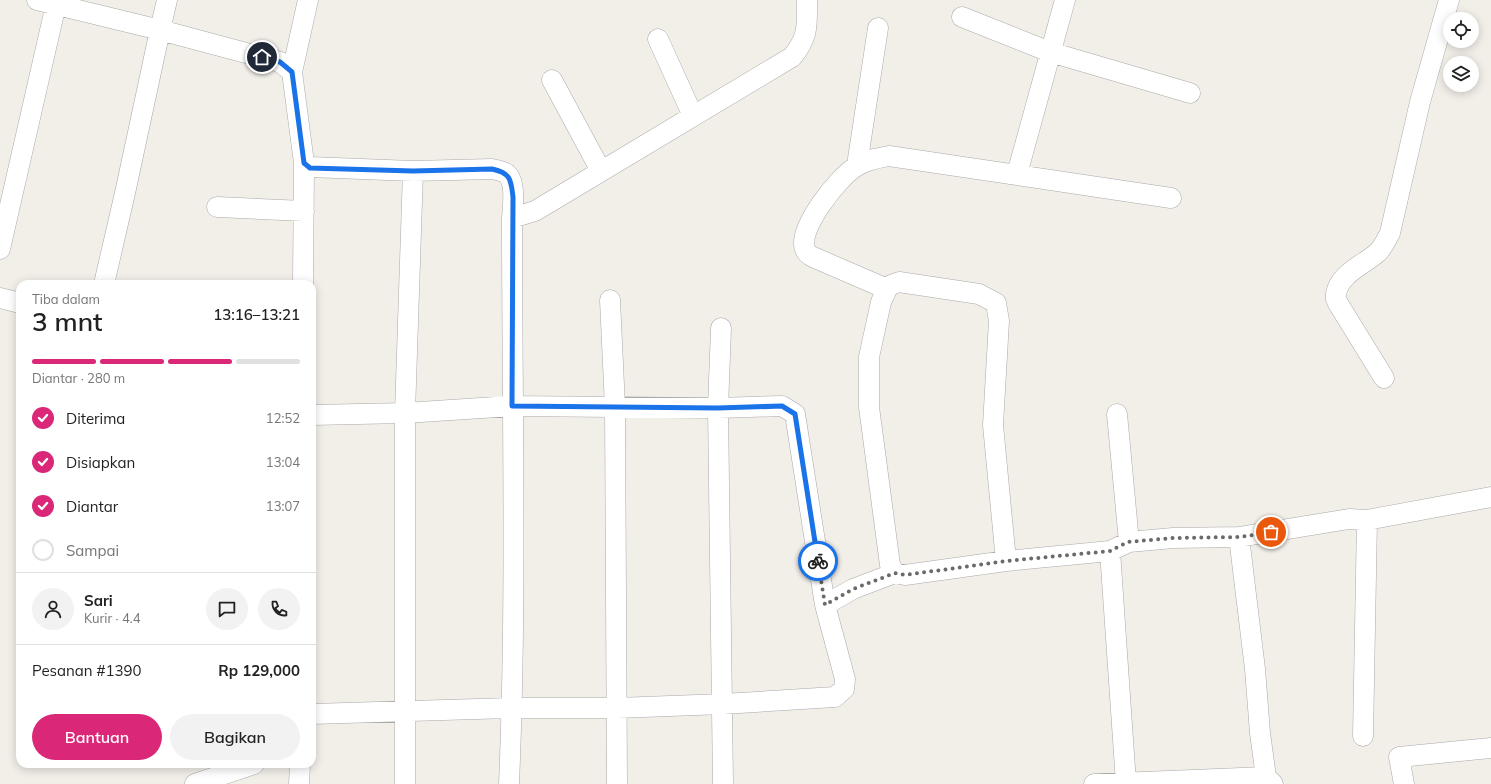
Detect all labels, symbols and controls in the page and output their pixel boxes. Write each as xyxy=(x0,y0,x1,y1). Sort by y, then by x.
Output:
map controls xyxy=(1443,12,1479,92)
button: locate xyxy=(1443,12,1479,48)
pin xyxy=(245,40,279,74)
icon: home xyxy=(251,46,273,68)
button: layers xyxy=(1443,56,1479,92)
text: Tiba dalam xyxy=(32,291,100,307)
text: 3 mnt xyxy=(32,305,103,338)
text: 13:16–13:21 xyxy=(213,305,300,324)
text: Diantar · 280 m xyxy=(32,370,125,386)
icon: check xyxy=(32,407,54,429)
text: Diterima xyxy=(66,409,125,428)
text: 12:52 xyxy=(266,410,300,426)
icon: check xyxy=(32,451,54,473)
text: Disiapkan xyxy=(66,453,135,472)
text: 13:04 xyxy=(266,454,300,470)
icon: check xyxy=(32,495,54,517)
text: Diantar xyxy=(66,497,118,516)
text: 13:07 xyxy=(266,498,300,514)
pin xyxy=(1254,515,1288,549)
icon: bag xyxy=(1260,521,1282,543)
text: Sampai xyxy=(66,541,119,560)
courier xyxy=(798,541,838,581)
icon: bike xyxy=(807,550,829,572)
button: person xyxy=(32,588,74,630)
button: chat xyxy=(206,588,248,630)
button: phone xyxy=(258,588,300,630)
text: Sari xyxy=(84,591,113,610)
text: Kurir · 4.4 xyxy=(84,610,141,626)
text: Pesanan #1390 xyxy=(32,661,142,680)
text: Rp 129,000 xyxy=(218,661,300,680)
button: Bantuan xyxy=(32,714,162,760)
button: Bagikan xyxy=(170,714,300,760)

